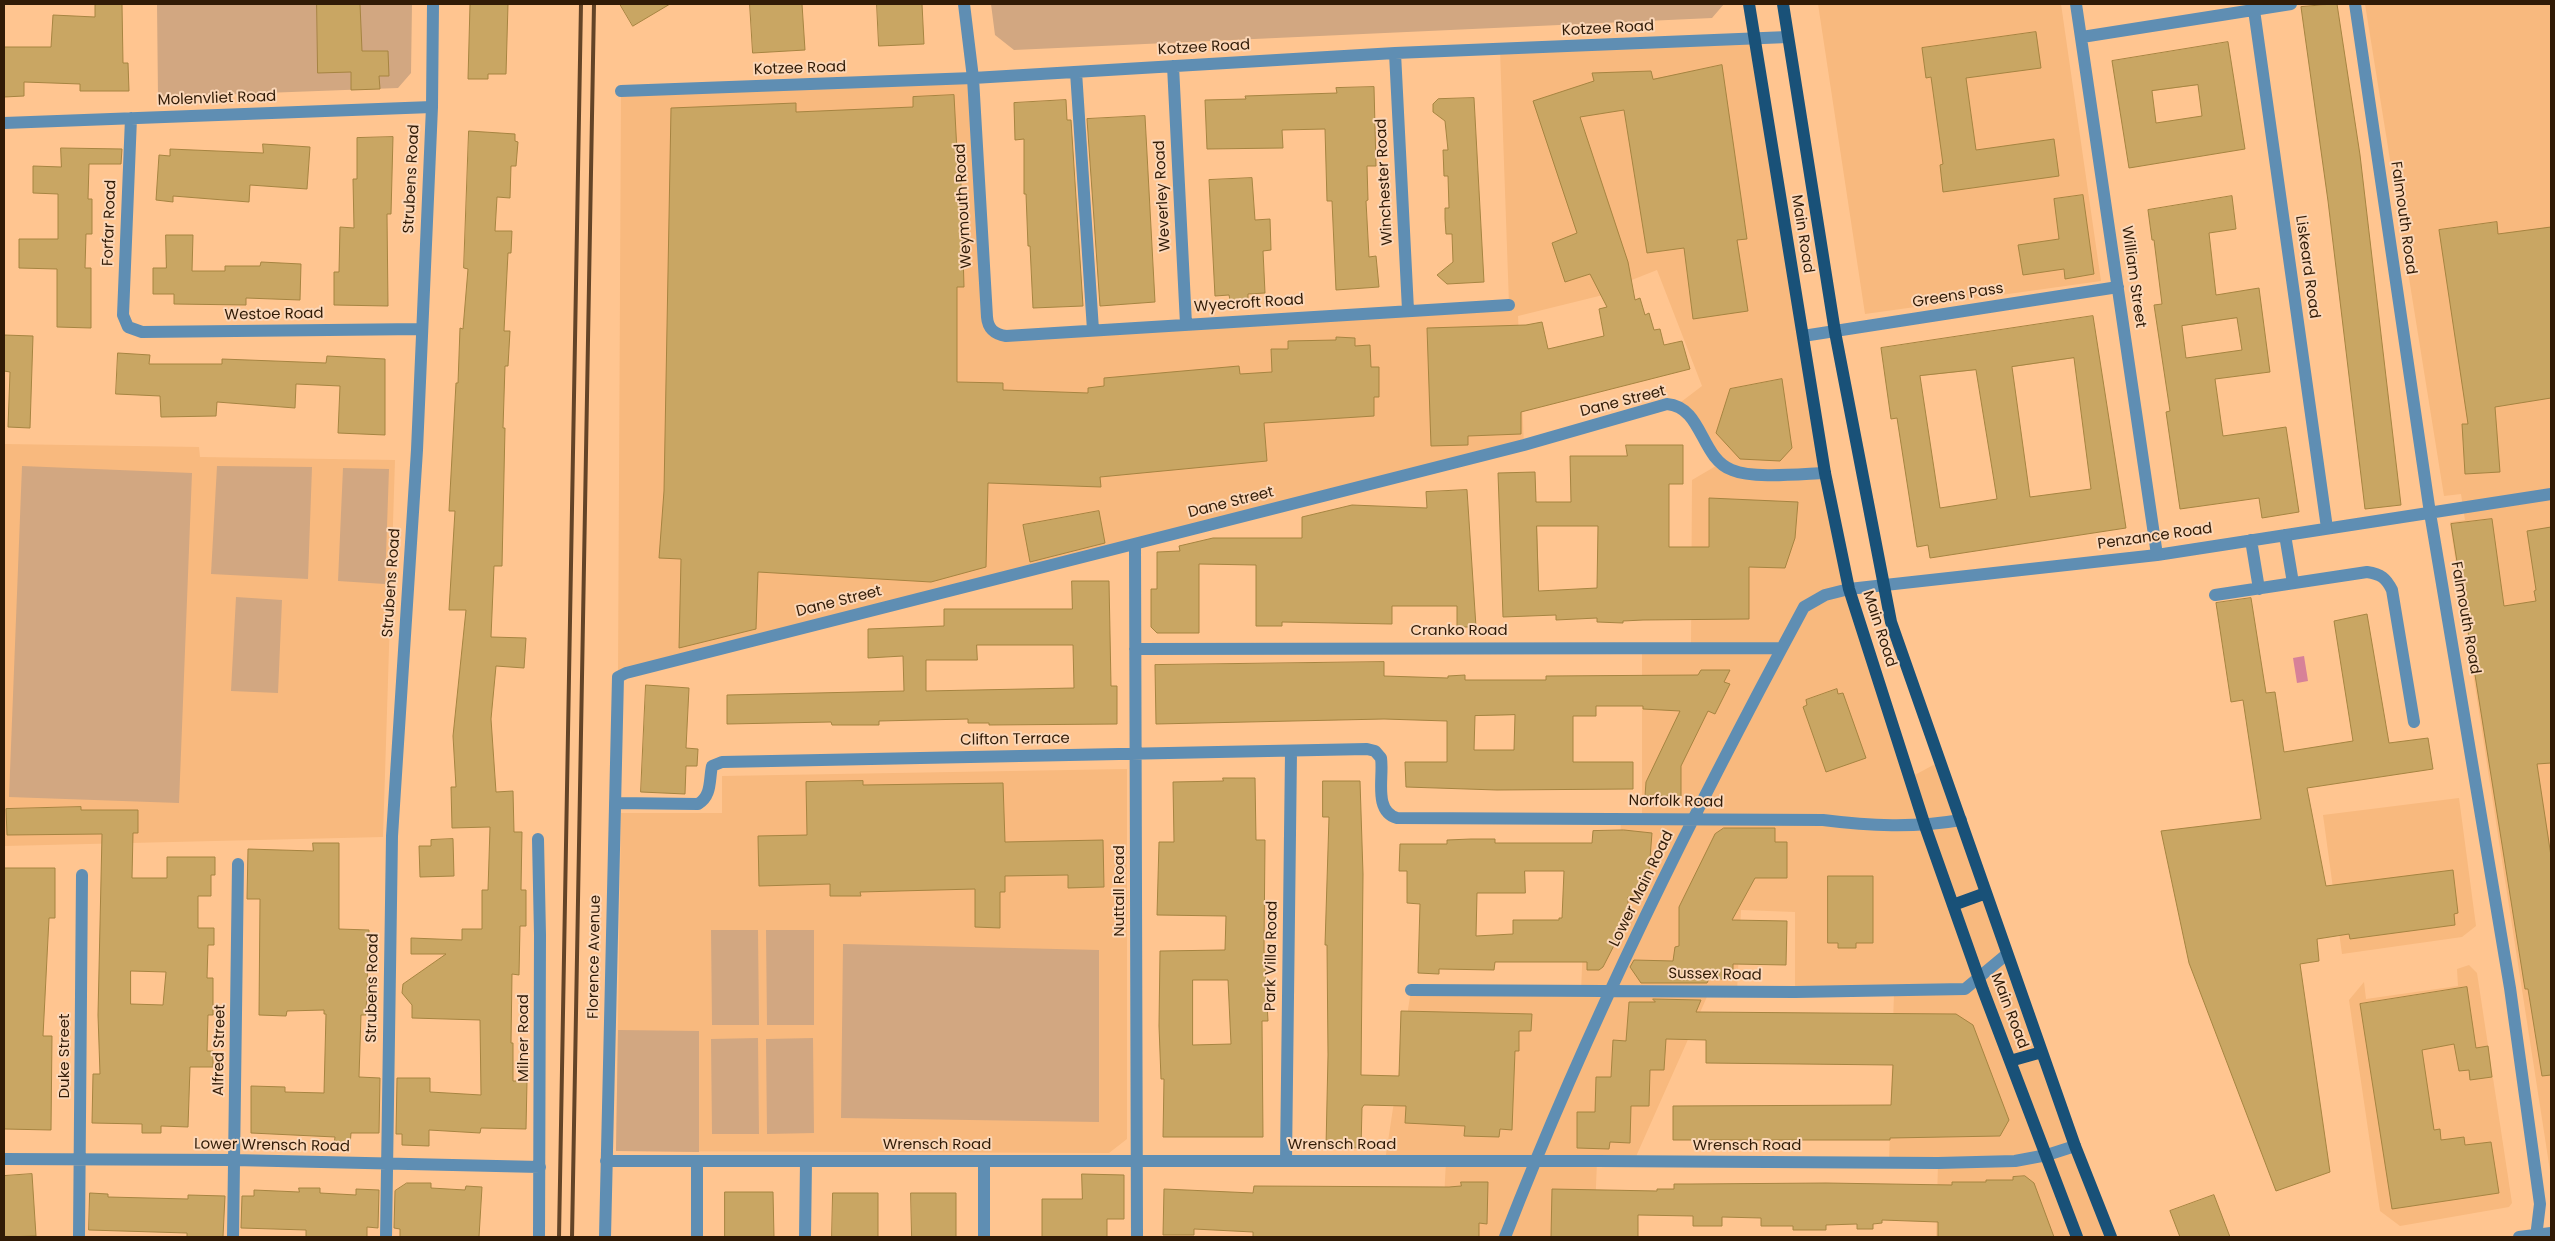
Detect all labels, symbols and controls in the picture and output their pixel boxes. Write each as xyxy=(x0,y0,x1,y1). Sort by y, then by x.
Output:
street label: Kotzee Road xyxy=(1561,18,1655,40)
street label: Kotzee Road xyxy=(1157,37,1251,59)
street label: Kotzee Road xyxy=(753,58,847,80)
street label: Molenvliet Road xyxy=(157,88,277,110)
street label: Winchester Road xyxy=(1373,118,1397,246)
street label: Strubens Road xyxy=(400,124,424,234)
street label: Weverley Road xyxy=(1151,140,1175,252)
street label: Weymouth Road xyxy=(952,143,976,269)
street label: Falmouth Road xyxy=(2386,160,2420,276)
street label: Forfar Road xyxy=(99,179,121,267)
street label: Main Road xyxy=(1787,193,1817,275)
street label: Liskeard Road xyxy=(2291,214,2323,320)
street label: William Street xyxy=(2117,225,2149,329)
street label: Greens Pass xyxy=(1911,280,2005,312)
street label: Wyecroft Road xyxy=(1193,291,1305,317)
street label: Westoe Road xyxy=(224,305,324,325)
street label: Dane Street xyxy=(1578,383,1668,421)
street label: Dane Street xyxy=(1186,484,1276,522)
street label: Penzance Road xyxy=(2097,520,2213,554)
street label: Strubens Road xyxy=(379,528,405,638)
street label: Falmouth Road xyxy=(2446,560,2484,676)
street label: Dane Street xyxy=(794,583,884,621)
street label: Main Road xyxy=(1858,588,1900,670)
street label: Cranko Road xyxy=(1410,622,1508,640)
street label: Clifton Terrace xyxy=(960,730,1070,750)
street label: Norfolk Road xyxy=(1629,792,1723,812)
street label: Lower Main Road xyxy=(1606,828,1678,950)
street label: Nuttall Road xyxy=(1111,845,1129,937)
street label: Florence Avenue xyxy=(585,895,605,1019)
street label: Park Villa Road xyxy=(1262,901,1282,1011)
street label: Strubens Road xyxy=(363,933,383,1043)
street label: Sussex Road xyxy=(1668,965,1762,985)
street label: Main Road xyxy=(1986,971,2032,1051)
street label: Milner Road xyxy=(515,994,533,1082)
street label: Alfred Street xyxy=(210,1004,230,1096)
street label: Duke Street xyxy=(56,1013,74,1099)
street label: Lower Wrensch Road xyxy=(194,1136,350,1156)
street label: Wrensch Road xyxy=(883,1136,991,1154)
street label: Wrensch Road xyxy=(1288,1136,1396,1154)
street label: Wrensch Road xyxy=(1693,1137,1801,1155)

